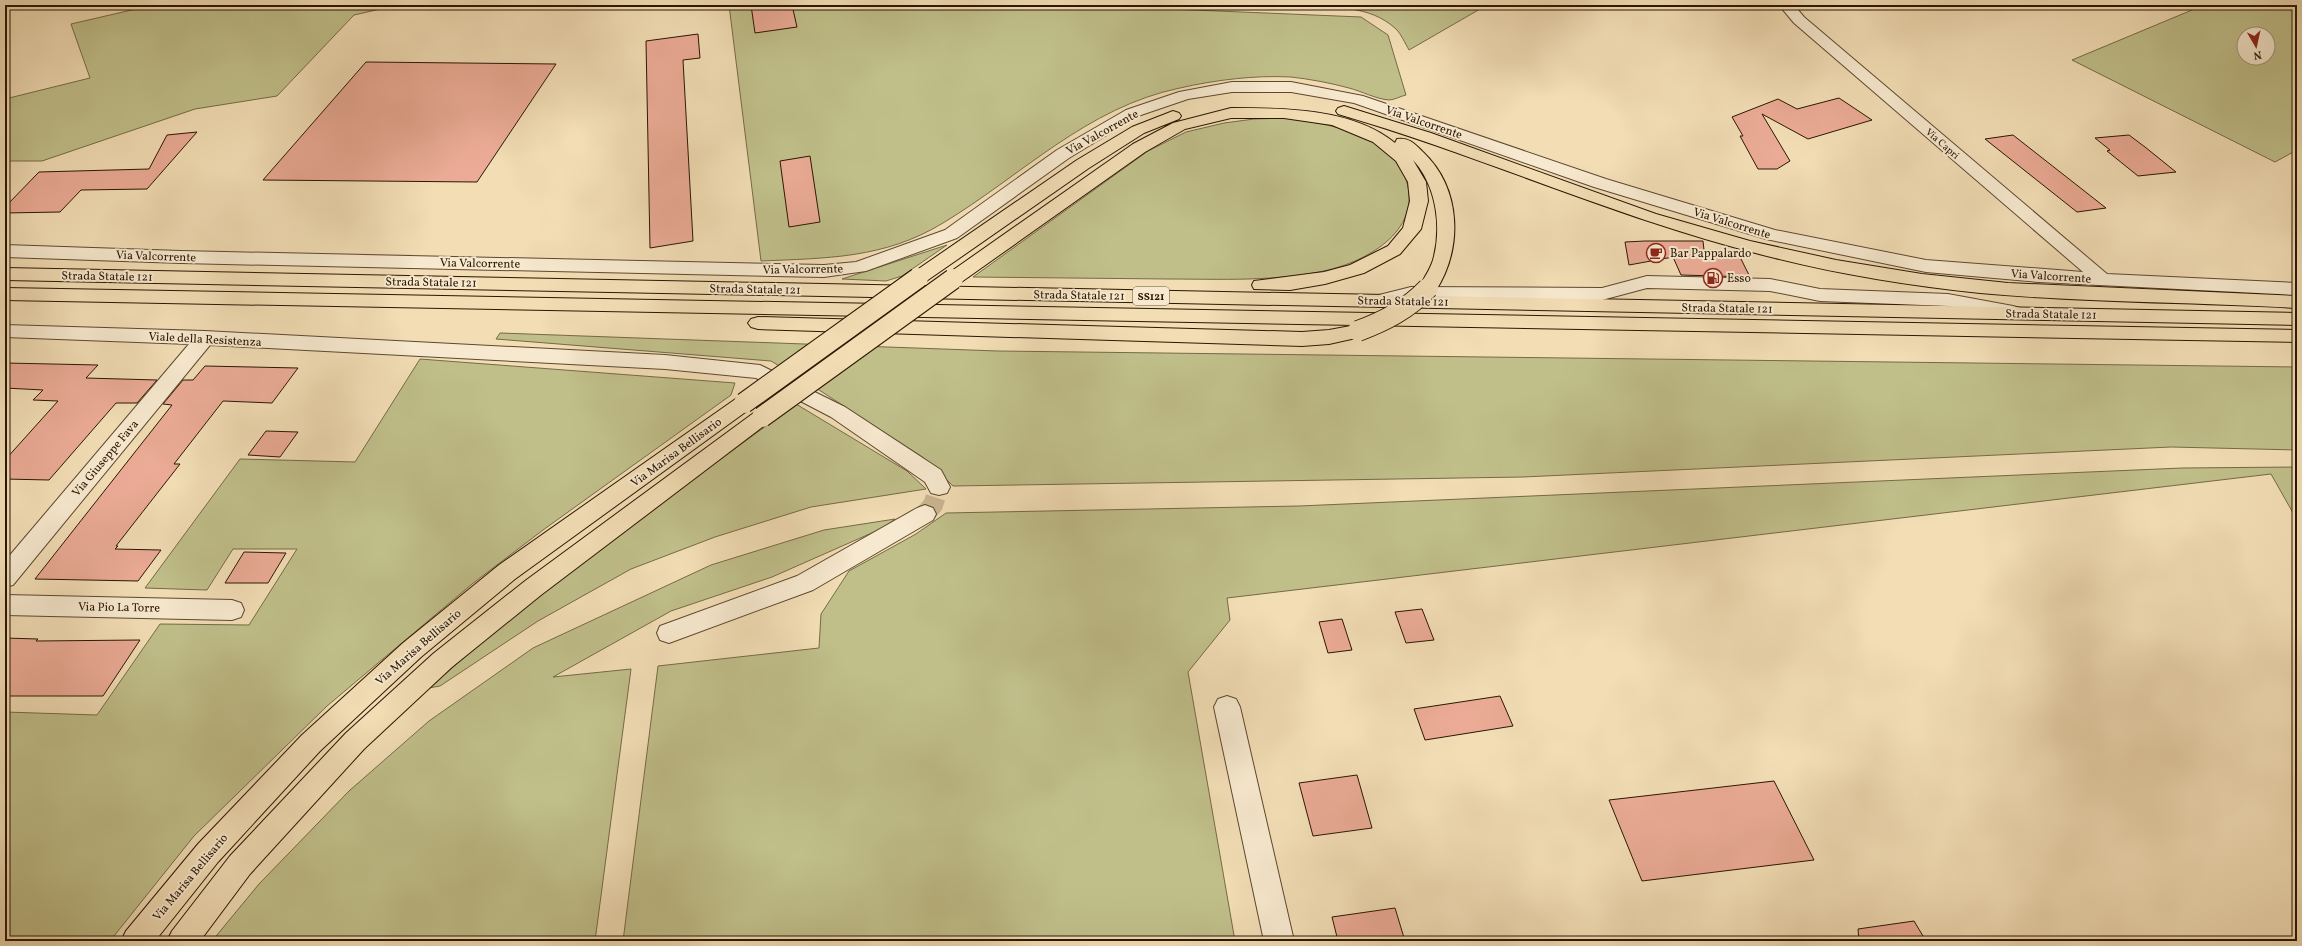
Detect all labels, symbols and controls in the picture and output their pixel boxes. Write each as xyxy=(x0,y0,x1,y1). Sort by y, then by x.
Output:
north arrow xyxy=(2236,26,2276,66)
text: N xyxy=(2252,46,2262,62)
street label: Via Valcorrente xyxy=(1383,102,1465,144)
street label: Via Valcorrente xyxy=(1063,106,1142,159)
street label: Via Capri xyxy=(1922,125,1962,162)
street label: Via Valcorrente xyxy=(1691,205,1773,243)
cafe icon: Bar Pappalardo xyxy=(1645,242,1667,264)
place label: Bar Pappalardo xyxy=(1670,246,1751,262)
street label: Via Valcorrente xyxy=(115,248,197,266)
street label: Via Valcorrente xyxy=(440,255,521,273)
street label: Via Valcorrente xyxy=(763,261,844,279)
street label: Via Valcorrente xyxy=(2010,266,2092,288)
fuel station icon: Esso xyxy=(1702,267,1724,289)
street label: Strada Statale 121 xyxy=(61,268,153,286)
place label: Esso xyxy=(1727,271,1751,287)
street label: Strada Statale 121 xyxy=(385,274,477,292)
street label: Strada Statale 121 xyxy=(709,281,801,299)
street label: Strada Statale 121 xyxy=(1033,287,1125,305)
road number: SS121 xyxy=(1133,287,1169,305)
street label: Strada Statale 121 xyxy=(1357,293,1449,311)
street label: Strada Statale 121 xyxy=(1681,300,1773,318)
street label: Strada Statale 121 xyxy=(2005,306,2097,324)
street label: Viale della Resistenza xyxy=(148,329,262,351)
street label: Via Marisa Bellisario xyxy=(628,414,725,491)
street label: Via Giuseppe Fava xyxy=(69,417,143,500)
street label: Via Pio La Torre xyxy=(78,599,160,617)
street label: Via Marisa Bellisario xyxy=(372,606,465,690)
street label: Via Marisa Bellisario xyxy=(150,831,232,925)

